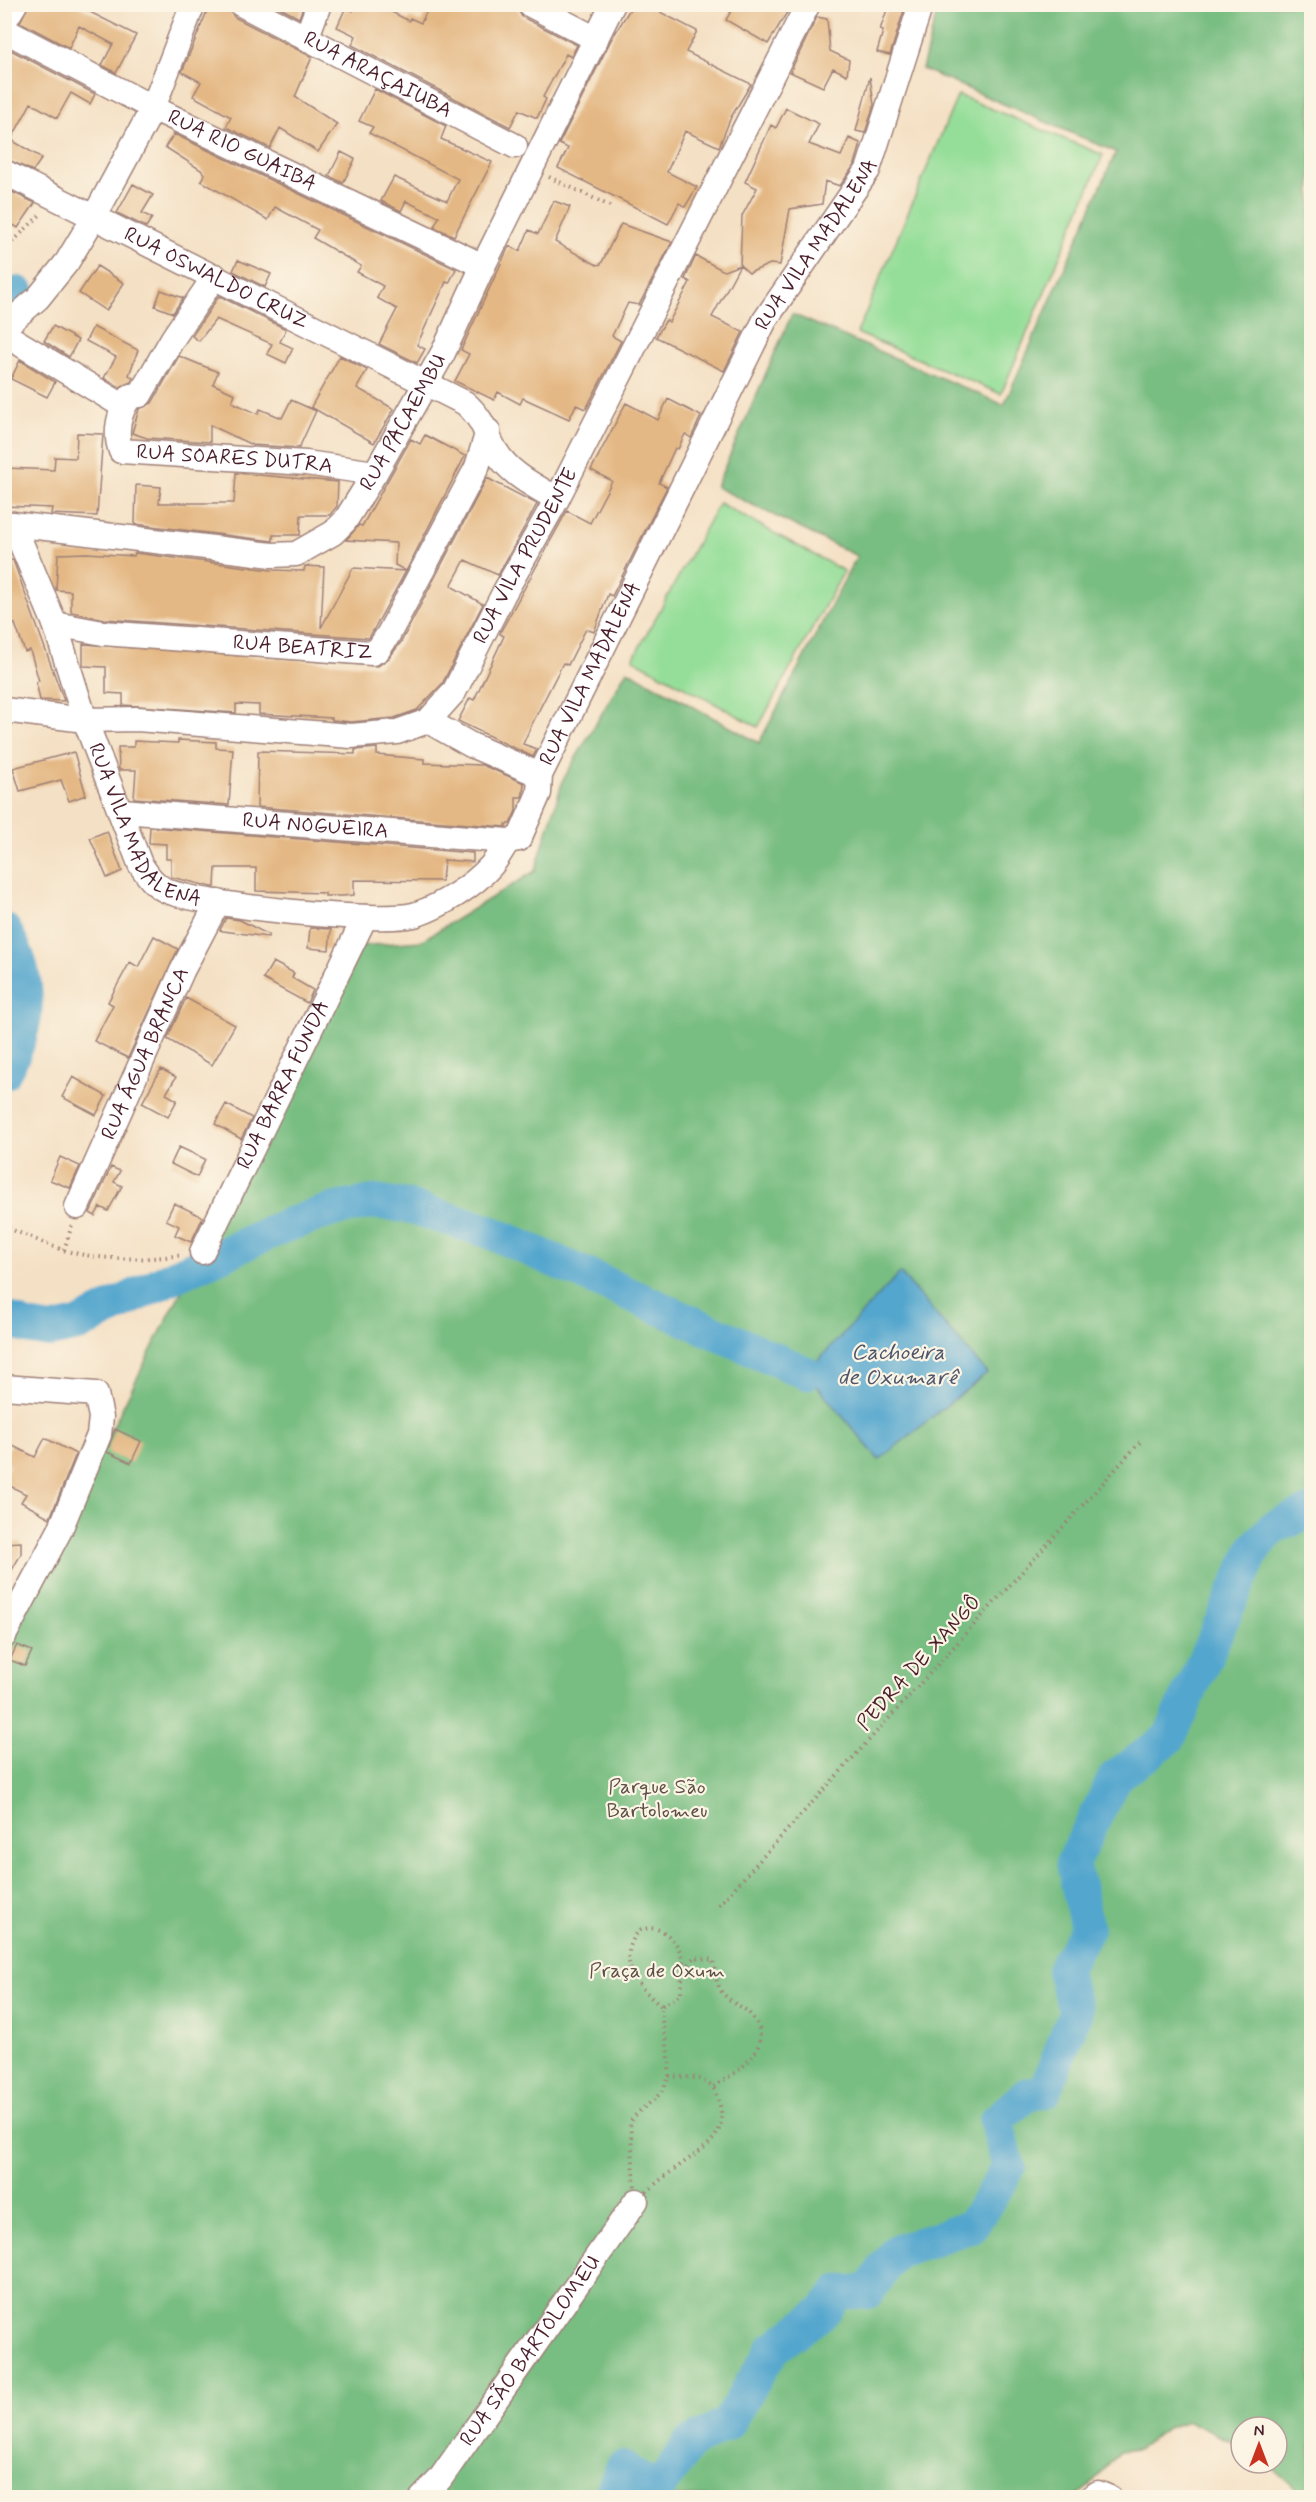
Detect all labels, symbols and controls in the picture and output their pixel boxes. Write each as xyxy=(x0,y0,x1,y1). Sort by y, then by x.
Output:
street label: RUA ARAÇAIUBA xyxy=(299,25,457,125)
street label: RUA RIO GUAIBA xyxy=(163,103,321,198)
street label: RUA VILA MADALENA xyxy=(748,156,885,335)
street label: RUA OSWALDO CRUZ xyxy=(119,220,313,336)
street label: RUA PACAEMBU xyxy=(353,349,454,496)
street label: RUA SOARES DUTRA xyxy=(135,438,335,481)
street label: RUA VILA PRUDENTE xyxy=(467,463,584,649)
street label: RUA VILA MADALENA xyxy=(533,577,647,770)
street label: RUA BEATRIZ xyxy=(232,629,374,667)
street label: RUA VILA MADALENA xyxy=(81,739,204,913)
street label: RUA NOGUEIRA xyxy=(241,806,390,846)
street label: RUA ÁGUA BRANCA xyxy=(95,963,196,1144)
street label: RUA BARRA FUNDA xyxy=(230,996,336,1174)
water label: Cachoeira de Oxumarê xyxy=(838,1339,961,1392)
street label: PEDRA DE XANGÔ xyxy=(851,1589,987,1737)
park label: Parque São Bartolomeu xyxy=(606,1773,708,1825)
park label: Praça de Oxum xyxy=(589,1957,725,1985)
street label: RUA SÃO BARTOLOMEU xyxy=(453,2250,607,2452)
north arrow xyxy=(1229,2415,1289,2475)
text: N xyxy=(1254,2421,1264,2442)

